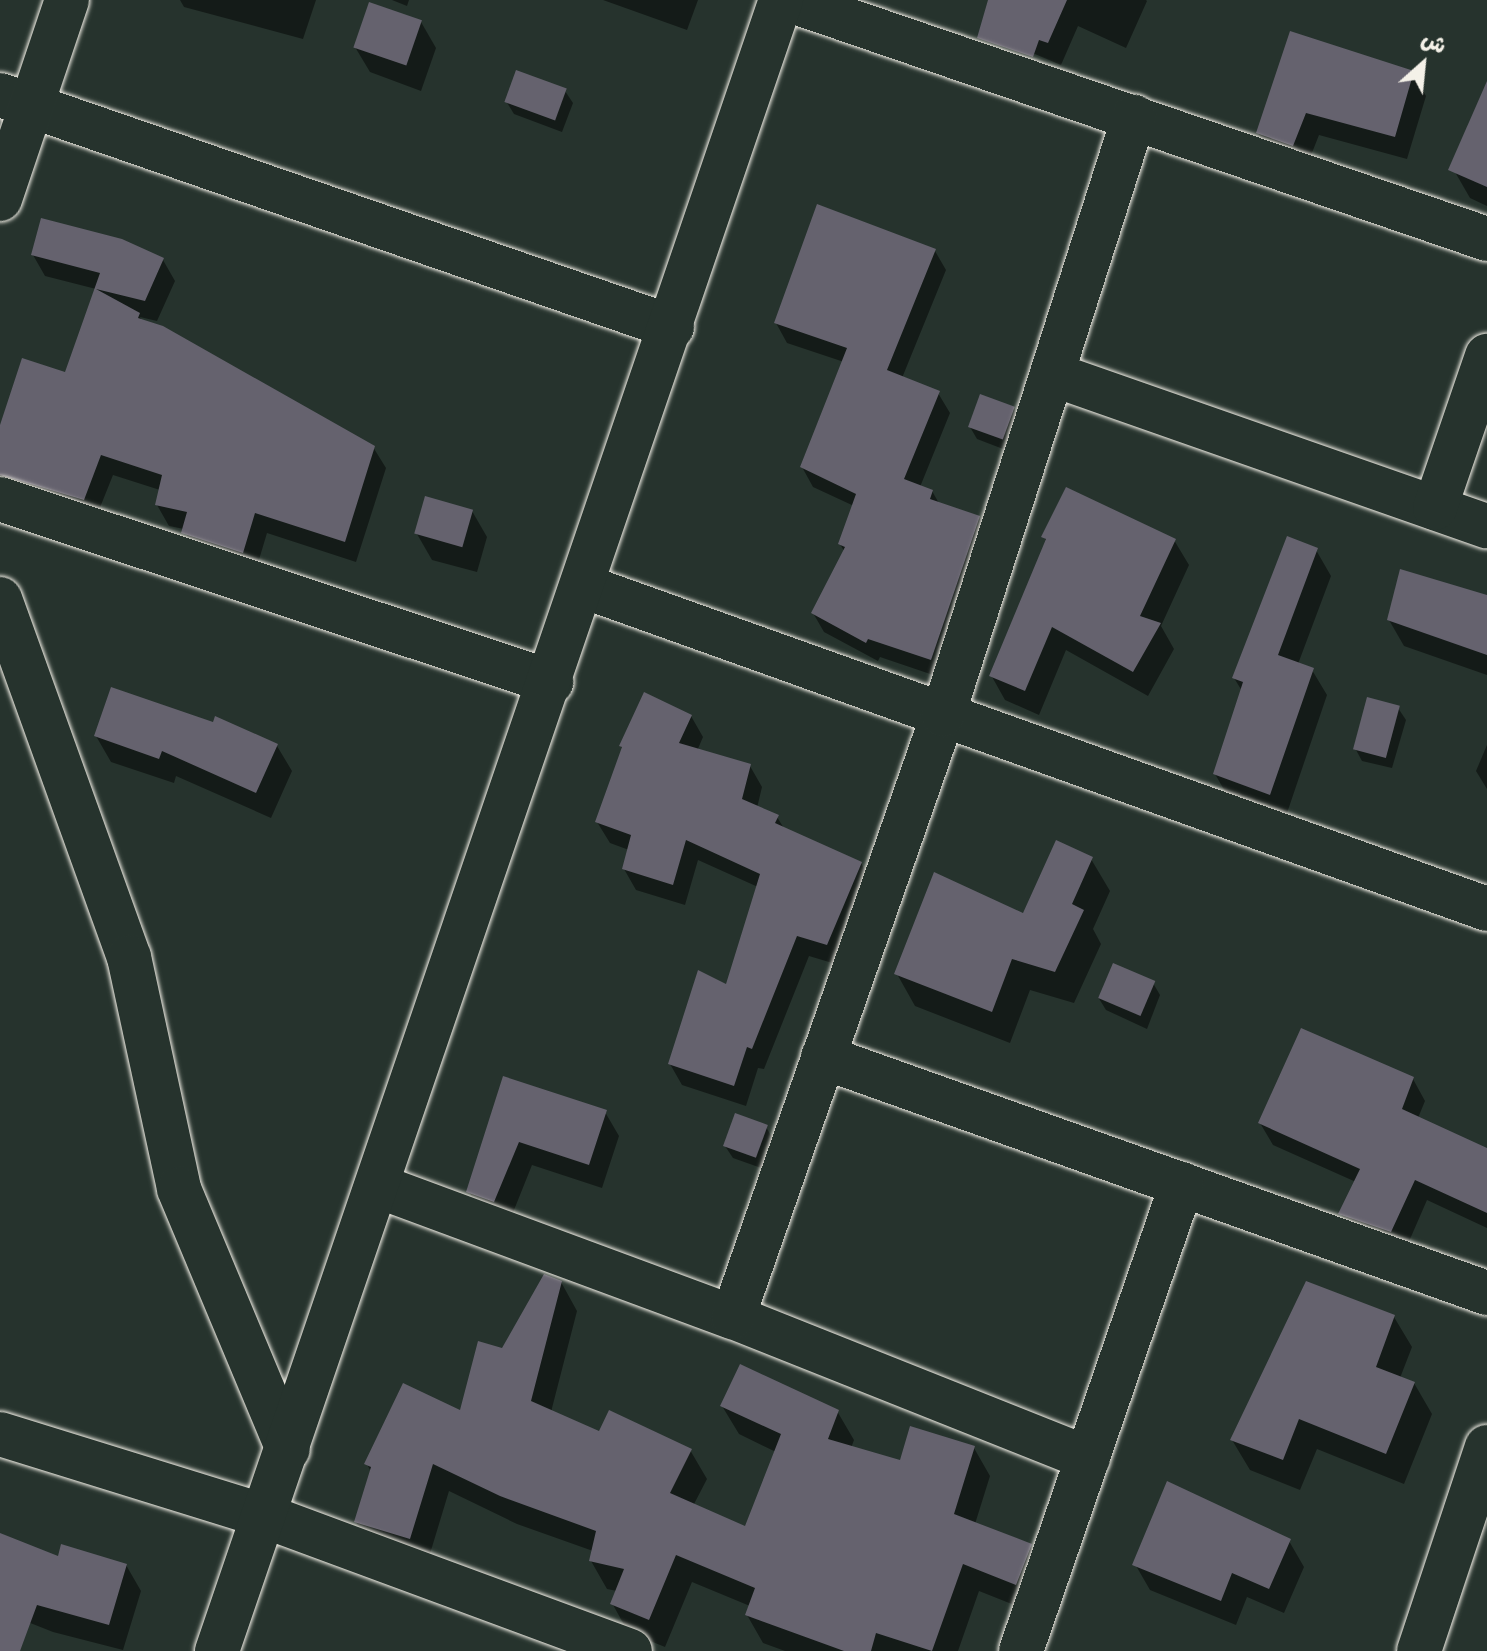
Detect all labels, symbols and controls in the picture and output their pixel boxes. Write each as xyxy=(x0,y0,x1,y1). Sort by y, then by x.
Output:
text: ش xyxy=(1414,19,1454,65)
north arrow xyxy=(1383,24,1463,104)

